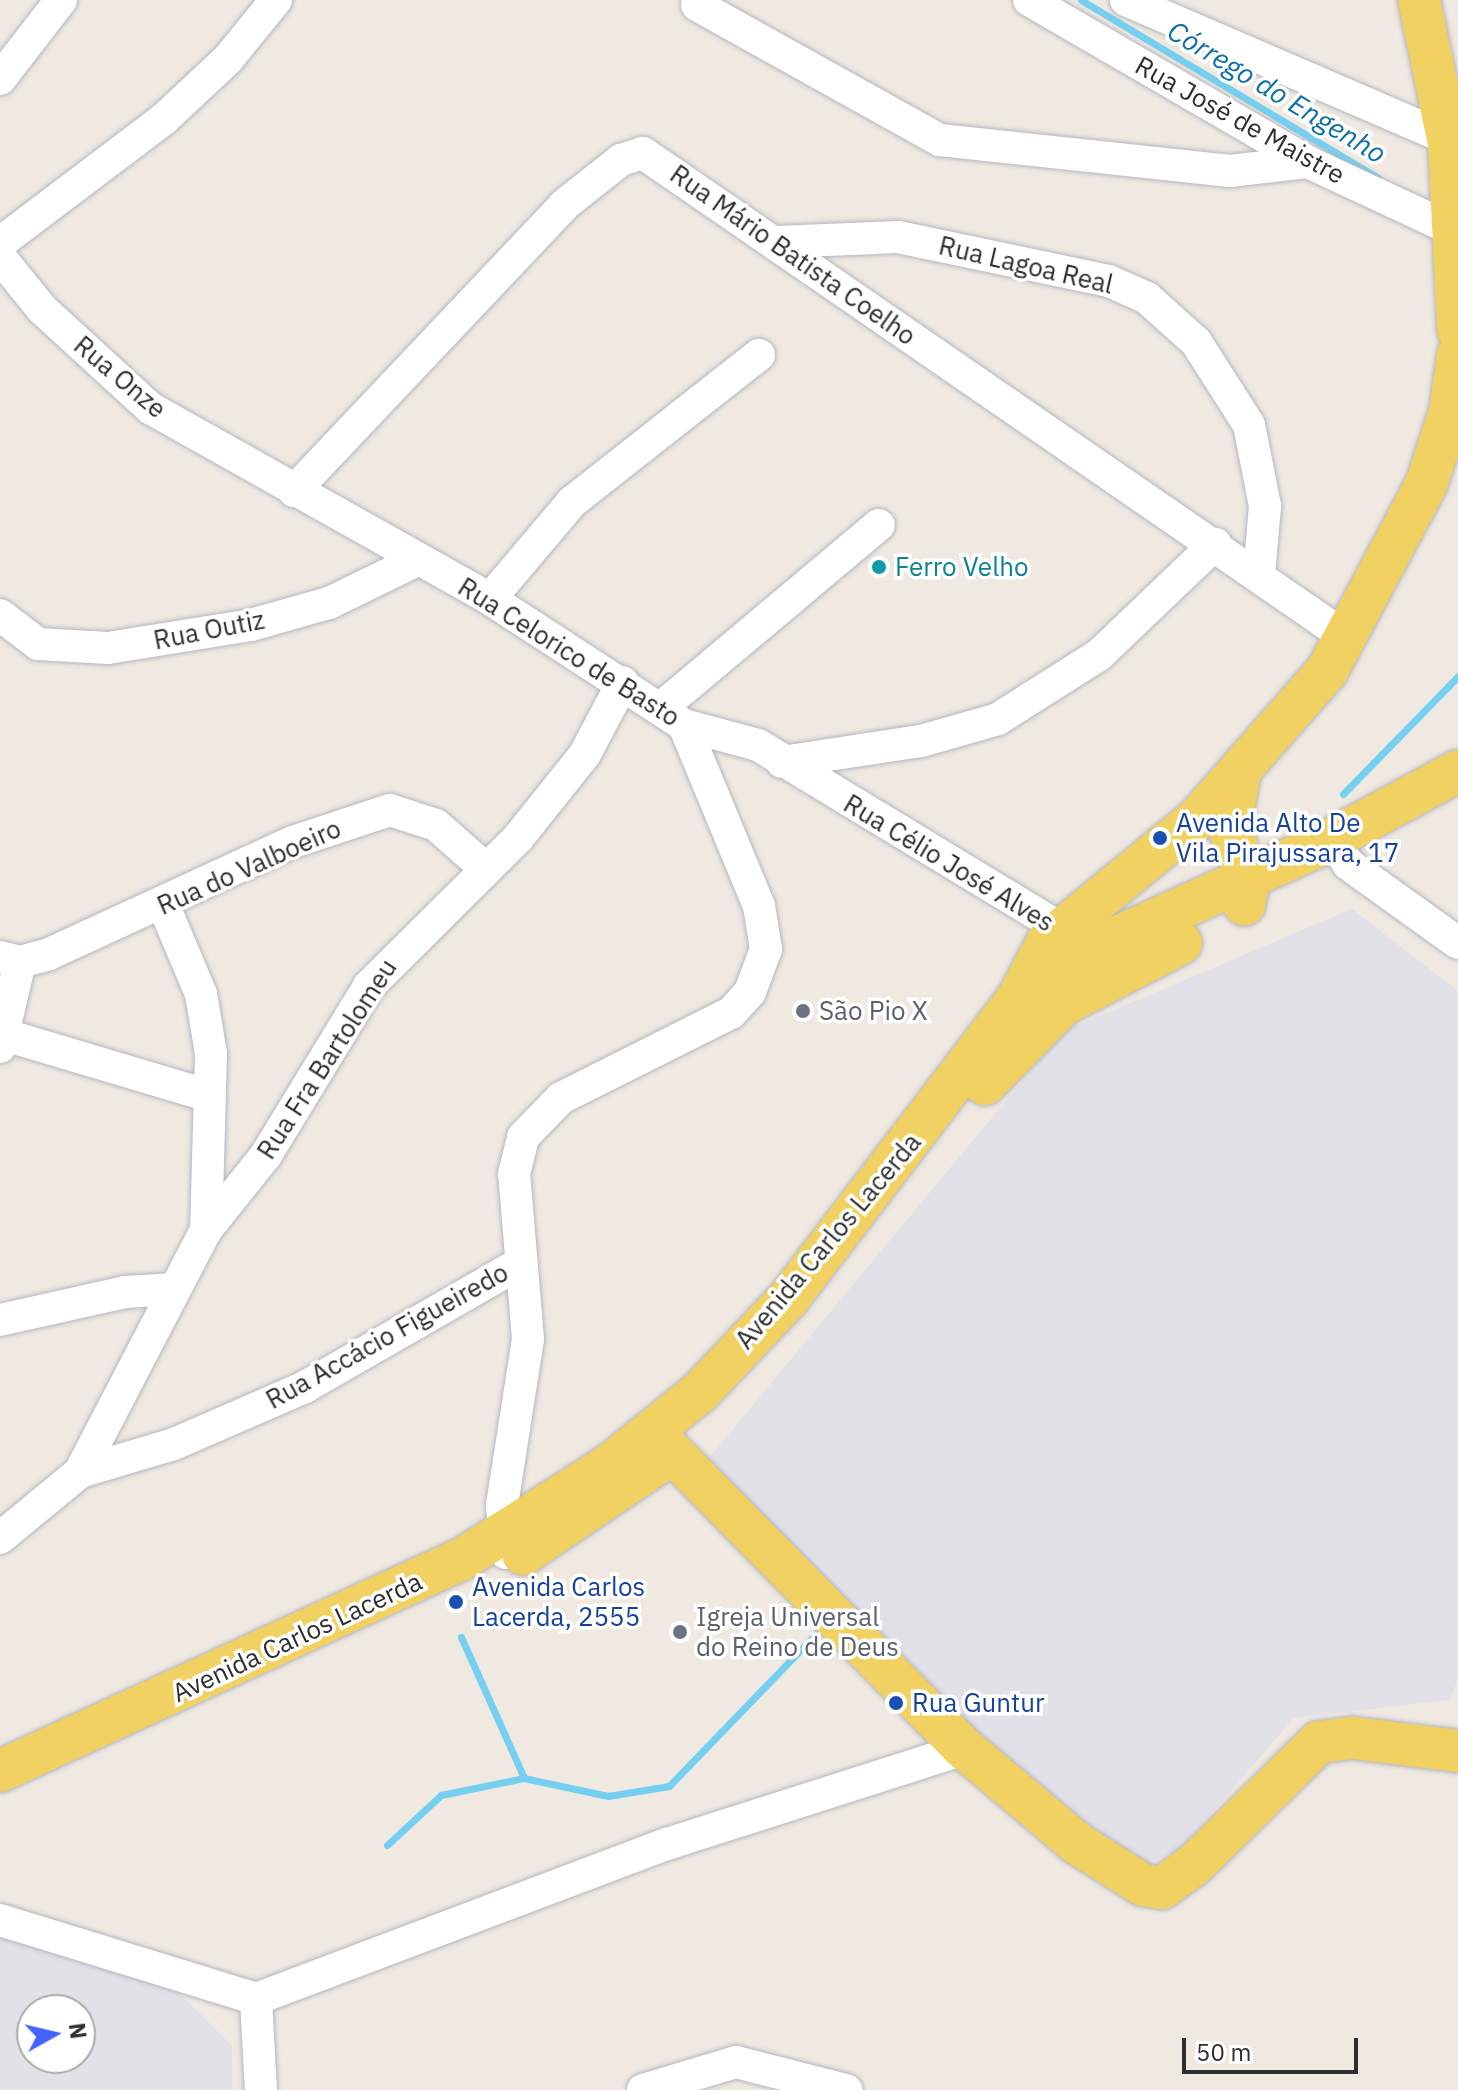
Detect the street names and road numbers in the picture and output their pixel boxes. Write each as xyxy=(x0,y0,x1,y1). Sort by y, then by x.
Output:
street label: Rua José de Maistre xyxy=(1130,49,1350,191)
street label: Rua Mário Batista Coelho xyxy=(664,158,922,352)
street label: Rua Lagoa Real xyxy=(936,230,1116,300)
street label: Rua Onze xyxy=(68,329,172,425)
street label: Rua Celorico de Basto xyxy=(452,571,686,733)
street label: Rua Outiz xyxy=(151,604,267,656)
street label: Rua Célio José Alves xyxy=(838,788,1060,938)
street label: Rua do Valboeiro xyxy=(152,813,346,921)
street label: Rua Fra Bartolomeu xyxy=(251,953,403,1165)
street label: Avenida Carlos Lacerda xyxy=(729,1127,927,1355)
street label: Rua Accácio Figueiredo xyxy=(261,1256,513,1416)
street label: Avenida Carlos Lacerda xyxy=(167,1565,427,1709)

